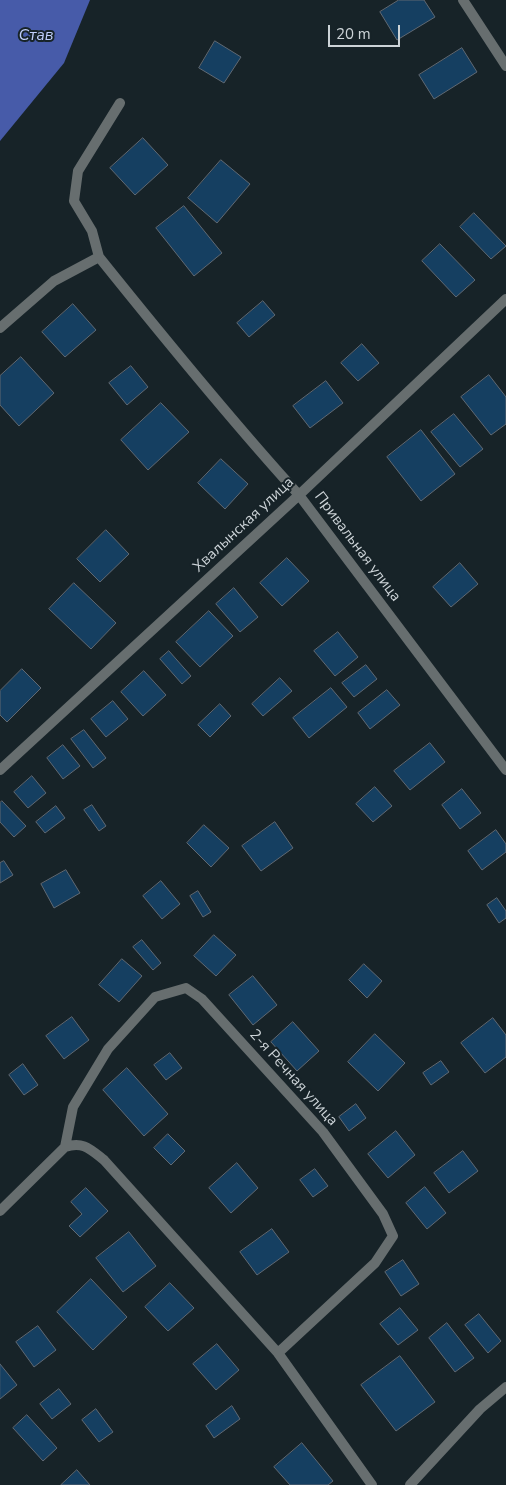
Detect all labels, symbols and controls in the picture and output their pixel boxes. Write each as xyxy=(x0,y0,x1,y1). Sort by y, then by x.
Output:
scale bar xyxy=(331,15,404,47)
text: 20 m xyxy=(336,24,371,44)
water label: Став xyxy=(18,26,54,46)
street label: Хвалынская улица xyxy=(190,474,298,576)
street label: Привальная улица xyxy=(310,489,404,605)
street label: 2-я Речная улица xyxy=(245,1026,341,1130)

